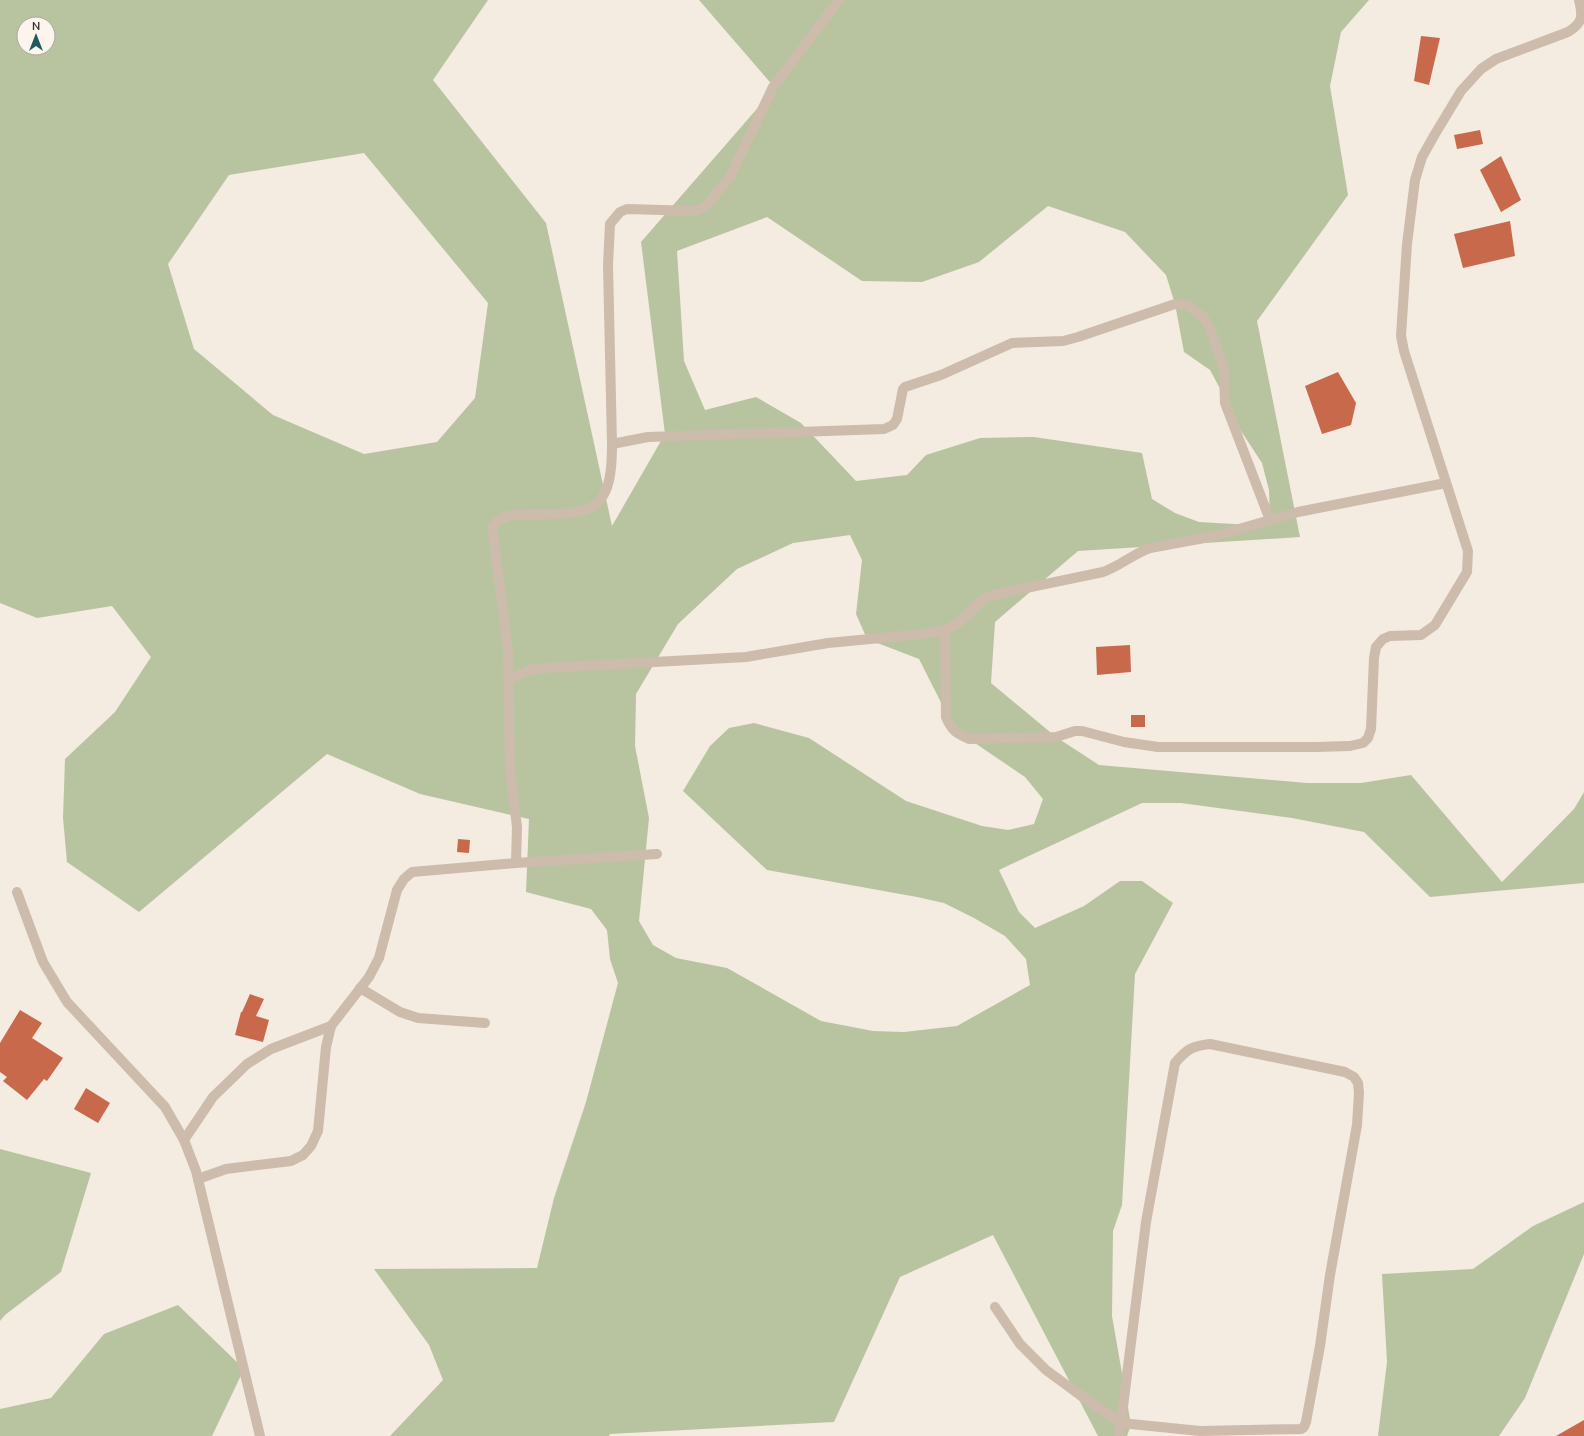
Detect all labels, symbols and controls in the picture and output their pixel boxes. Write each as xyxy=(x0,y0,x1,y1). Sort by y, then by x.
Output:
north arrow xyxy=(16,16,56,56)
text: N xyxy=(32,19,40,34)

